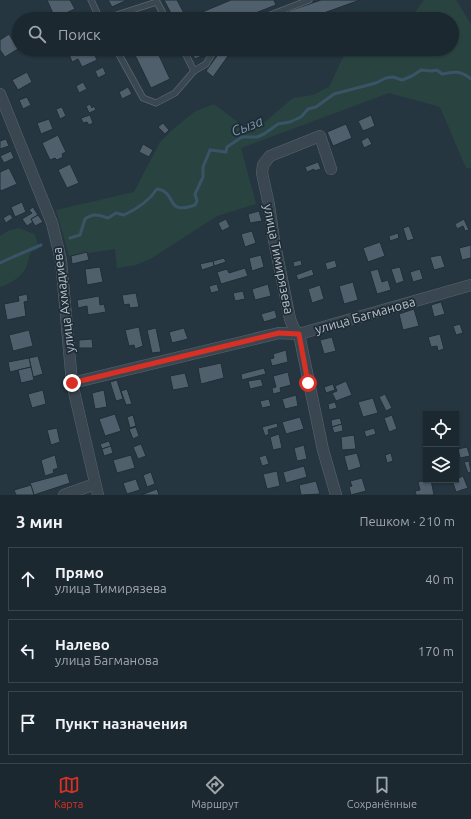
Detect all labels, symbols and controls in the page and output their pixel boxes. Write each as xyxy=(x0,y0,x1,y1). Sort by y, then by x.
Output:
search box xyxy=(12,12,459,56)
icon: search xyxy=(26,23,48,45)
text: Поиск xyxy=(58,26,101,43)
water label: Сыза xyxy=(229,113,266,139)
street label: улица Тимирязева xyxy=(261,203,297,315)
street label: улица Ахмадиева xyxy=(50,246,76,354)
street label: улица Багманова xyxy=(313,294,417,336)
route end xyxy=(63,374,81,392)
route start xyxy=(299,374,317,392)
map controls xyxy=(423,411,459,483)
button: locate xyxy=(423,411,459,447)
button: layers xyxy=(423,447,459,483)
text: 3 мин xyxy=(16,512,63,531)
text: Пешком · 210 m xyxy=(359,514,455,528)
text: Прямо xyxy=(55,564,104,581)
icon: ahead xyxy=(17,568,39,590)
text: 40 m xyxy=(425,572,454,586)
text: улица Тимирязева xyxy=(55,581,167,595)
text: Налево xyxy=(55,636,110,653)
icon: left xyxy=(17,640,39,662)
text: 170 m xyxy=(418,644,454,658)
text: улица Багманова xyxy=(55,653,159,667)
icon: arrive xyxy=(17,712,39,734)
text: Пункт назначения xyxy=(55,715,188,732)
tab: Карта xyxy=(54,774,83,810)
tab: Маршрут xyxy=(191,774,239,810)
tab: Сохранённые xyxy=(347,774,417,810)

